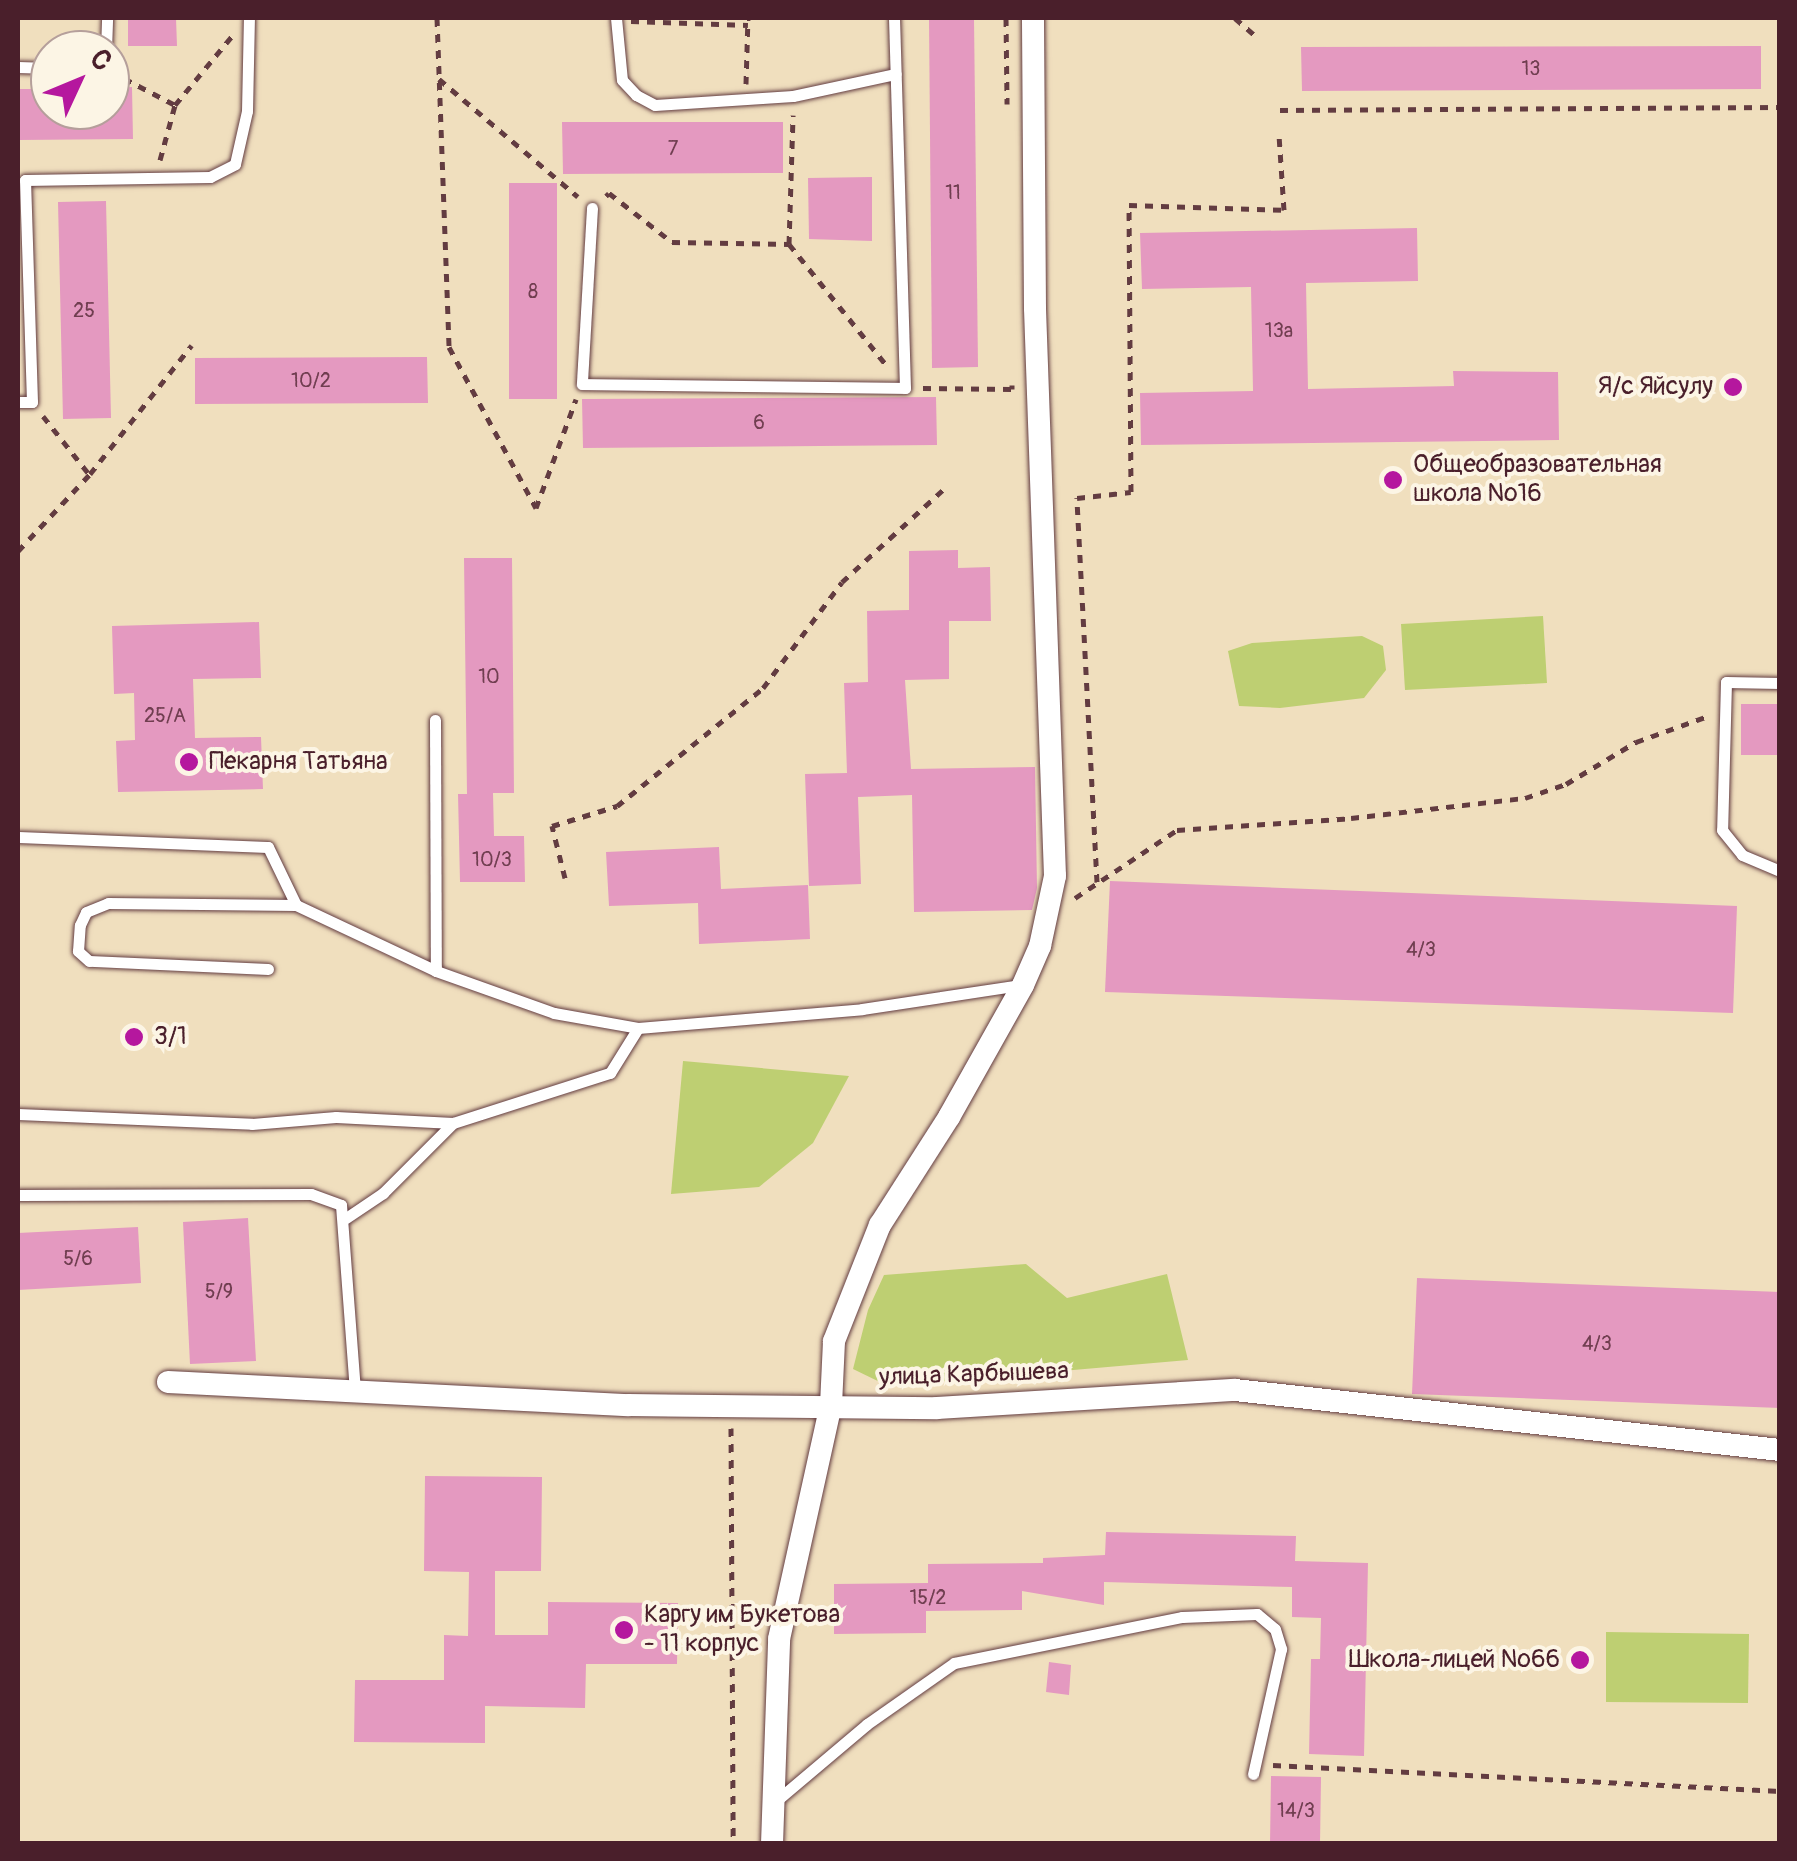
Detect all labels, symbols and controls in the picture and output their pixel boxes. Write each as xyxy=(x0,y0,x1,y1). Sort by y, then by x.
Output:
north arrow xyxy=(30,30,130,130)
text: С xyxy=(82,42,119,79)
house number: 13 xyxy=(1522,56,1540,80)
house number: 7 xyxy=(668,136,678,160)
house number: 11 xyxy=(945,180,961,204)
house number: 8 xyxy=(528,279,538,303)
house number: 25 xyxy=(73,298,95,322)
house number: 13а xyxy=(1265,318,1293,342)
house number: 10/2 xyxy=(291,368,331,392)
place label: Я/c Яйсулу xyxy=(1598,372,1713,402)
marker: Я/c Яйсулу xyxy=(1722,376,1744,398)
house number: 6 xyxy=(753,410,765,434)
place label: Общеобразовательная школа №16 xyxy=(1413,451,1662,510)
marker: Общеобразовательная школа №16 xyxy=(1382,469,1404,491)
house number: 10 xyxy=(478,664,500,688)
house number: 25/А xyxy=(144,703,186,727)
place label: Пекарня Татьяна xyxy=(209,747,388,777)
marker: Пекарня Татьяна xyxy=(178,751,200,773)
house number: 10/3 xyxy=(472,847,512,871)
house number: 4/3 xyxy=(1406,937,1436,961)
place label: 3/1 xyxy=(154,1022,187,1052)
marker: 3/1 xyxy=(123,1026,145,1048)
house number: 5/6 xyxy=(63,1246,93,1270)
house number: 5/9 xyxy=(205,1279,233,1303)
house number: 4/3 xyxy=(1582,1331,1612,1355)
street label: улица Карбышева xyxy=(879,1357,1069,1393)
house number: 15/2 xyxy=(909,1585,947,1609)
place label: Каргу им Букетова - 11 корпус xyxy=(644,1601,840,1660)
marker: Каргу им Букетова - 11 корпус xyxy=(613,1619,635,1641)
place label: Школа-лицей №66 xyxy=(1349,1645,1560,1675)
marker: Школа-лицей №66 xyxy=(1569,1649,1591,1671)
house number: 14/3 xyxy=(1277,1798,1315,1822)

